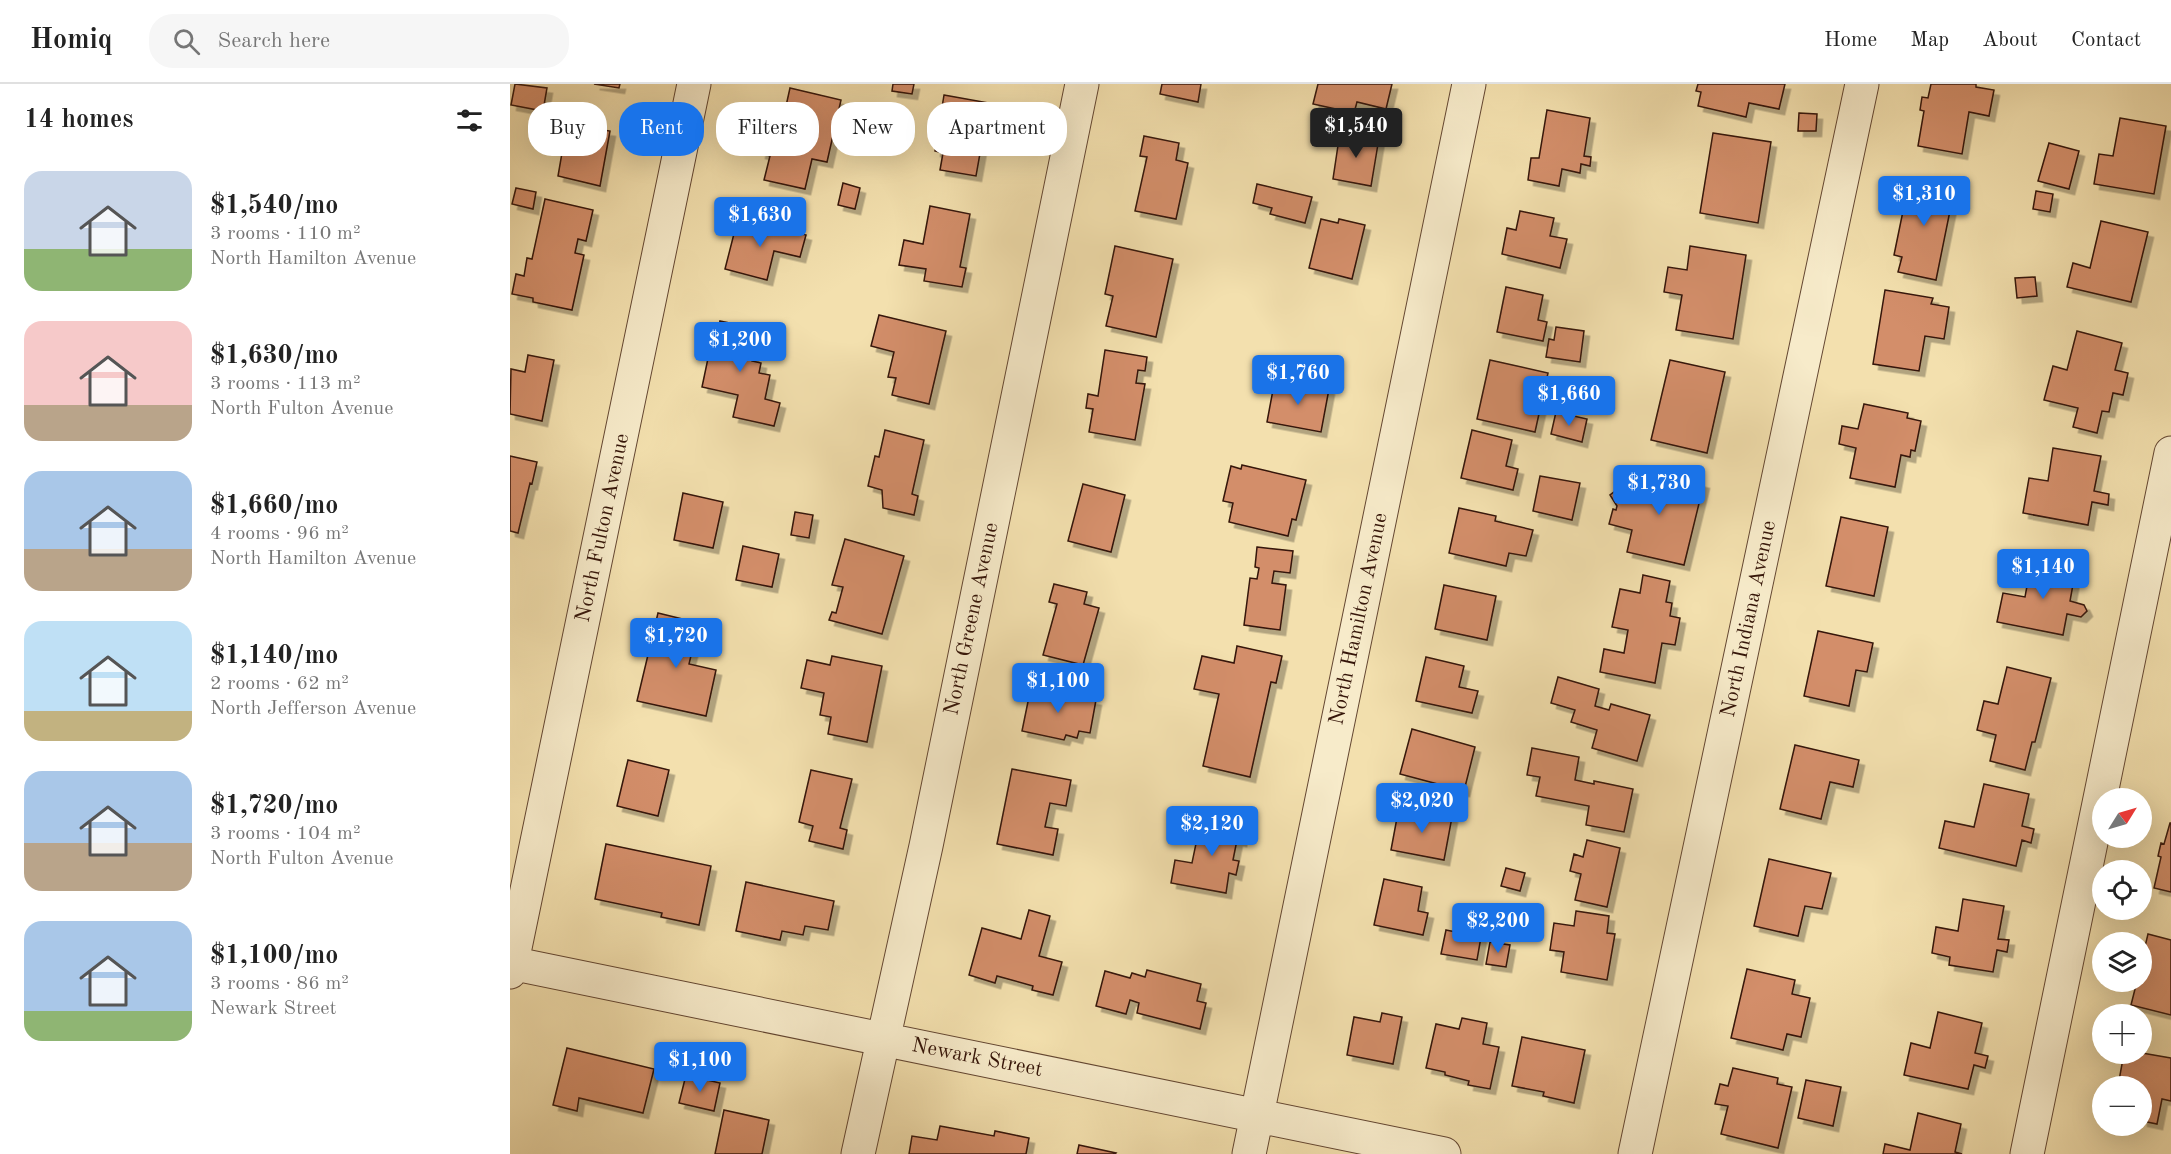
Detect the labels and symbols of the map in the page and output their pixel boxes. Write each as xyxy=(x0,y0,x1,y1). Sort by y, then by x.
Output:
pin: $1,540 xyxy=(1307,108,1405,159)
pin: $1,310 xyxy=(1875,176,1973,227)
pin: $1,630 xyxy=(711,197,809,248)
pin: $1,200 xyxy=(691,322,789,373)
pin: $1,760 xyxy=(1249,355,1347,406)
pin: $1,660 xyxy=(1520,376,1618,427)
street label: North Fulton Avenue xyxy=(573,432,633,624)
pin: $1,730 xyxy=(1610,465,1708,516)
street label: North Hamilton Avenue xyxy=(1326,511,1392,727)
street label: North Indiana Avenue xyxy=(1718,519,1780,719)
street label: North Greene Avenue xyxy=(941,521,1003,717)
pin: $1,140 xyxy=(1994,549,2092,600)
pin: $1,720 xyxy=(627,618,725,669)
pin: $1,100 xyxy=(1009,663,1107,714)
pin: $2,020 xyxy=(1373,783,1471,834)
north arrow xyxy=(2092,788,2152,848)
pin: $2,120 xyxy=(1163,806,1261,857)
pin: $2,200 xyxy=(1449,903,1547,954)
street label: Newark Street xyxy=(910,1035,1044,1081)
pin: $1,100 xyxy=(651,1042,749,1093)

